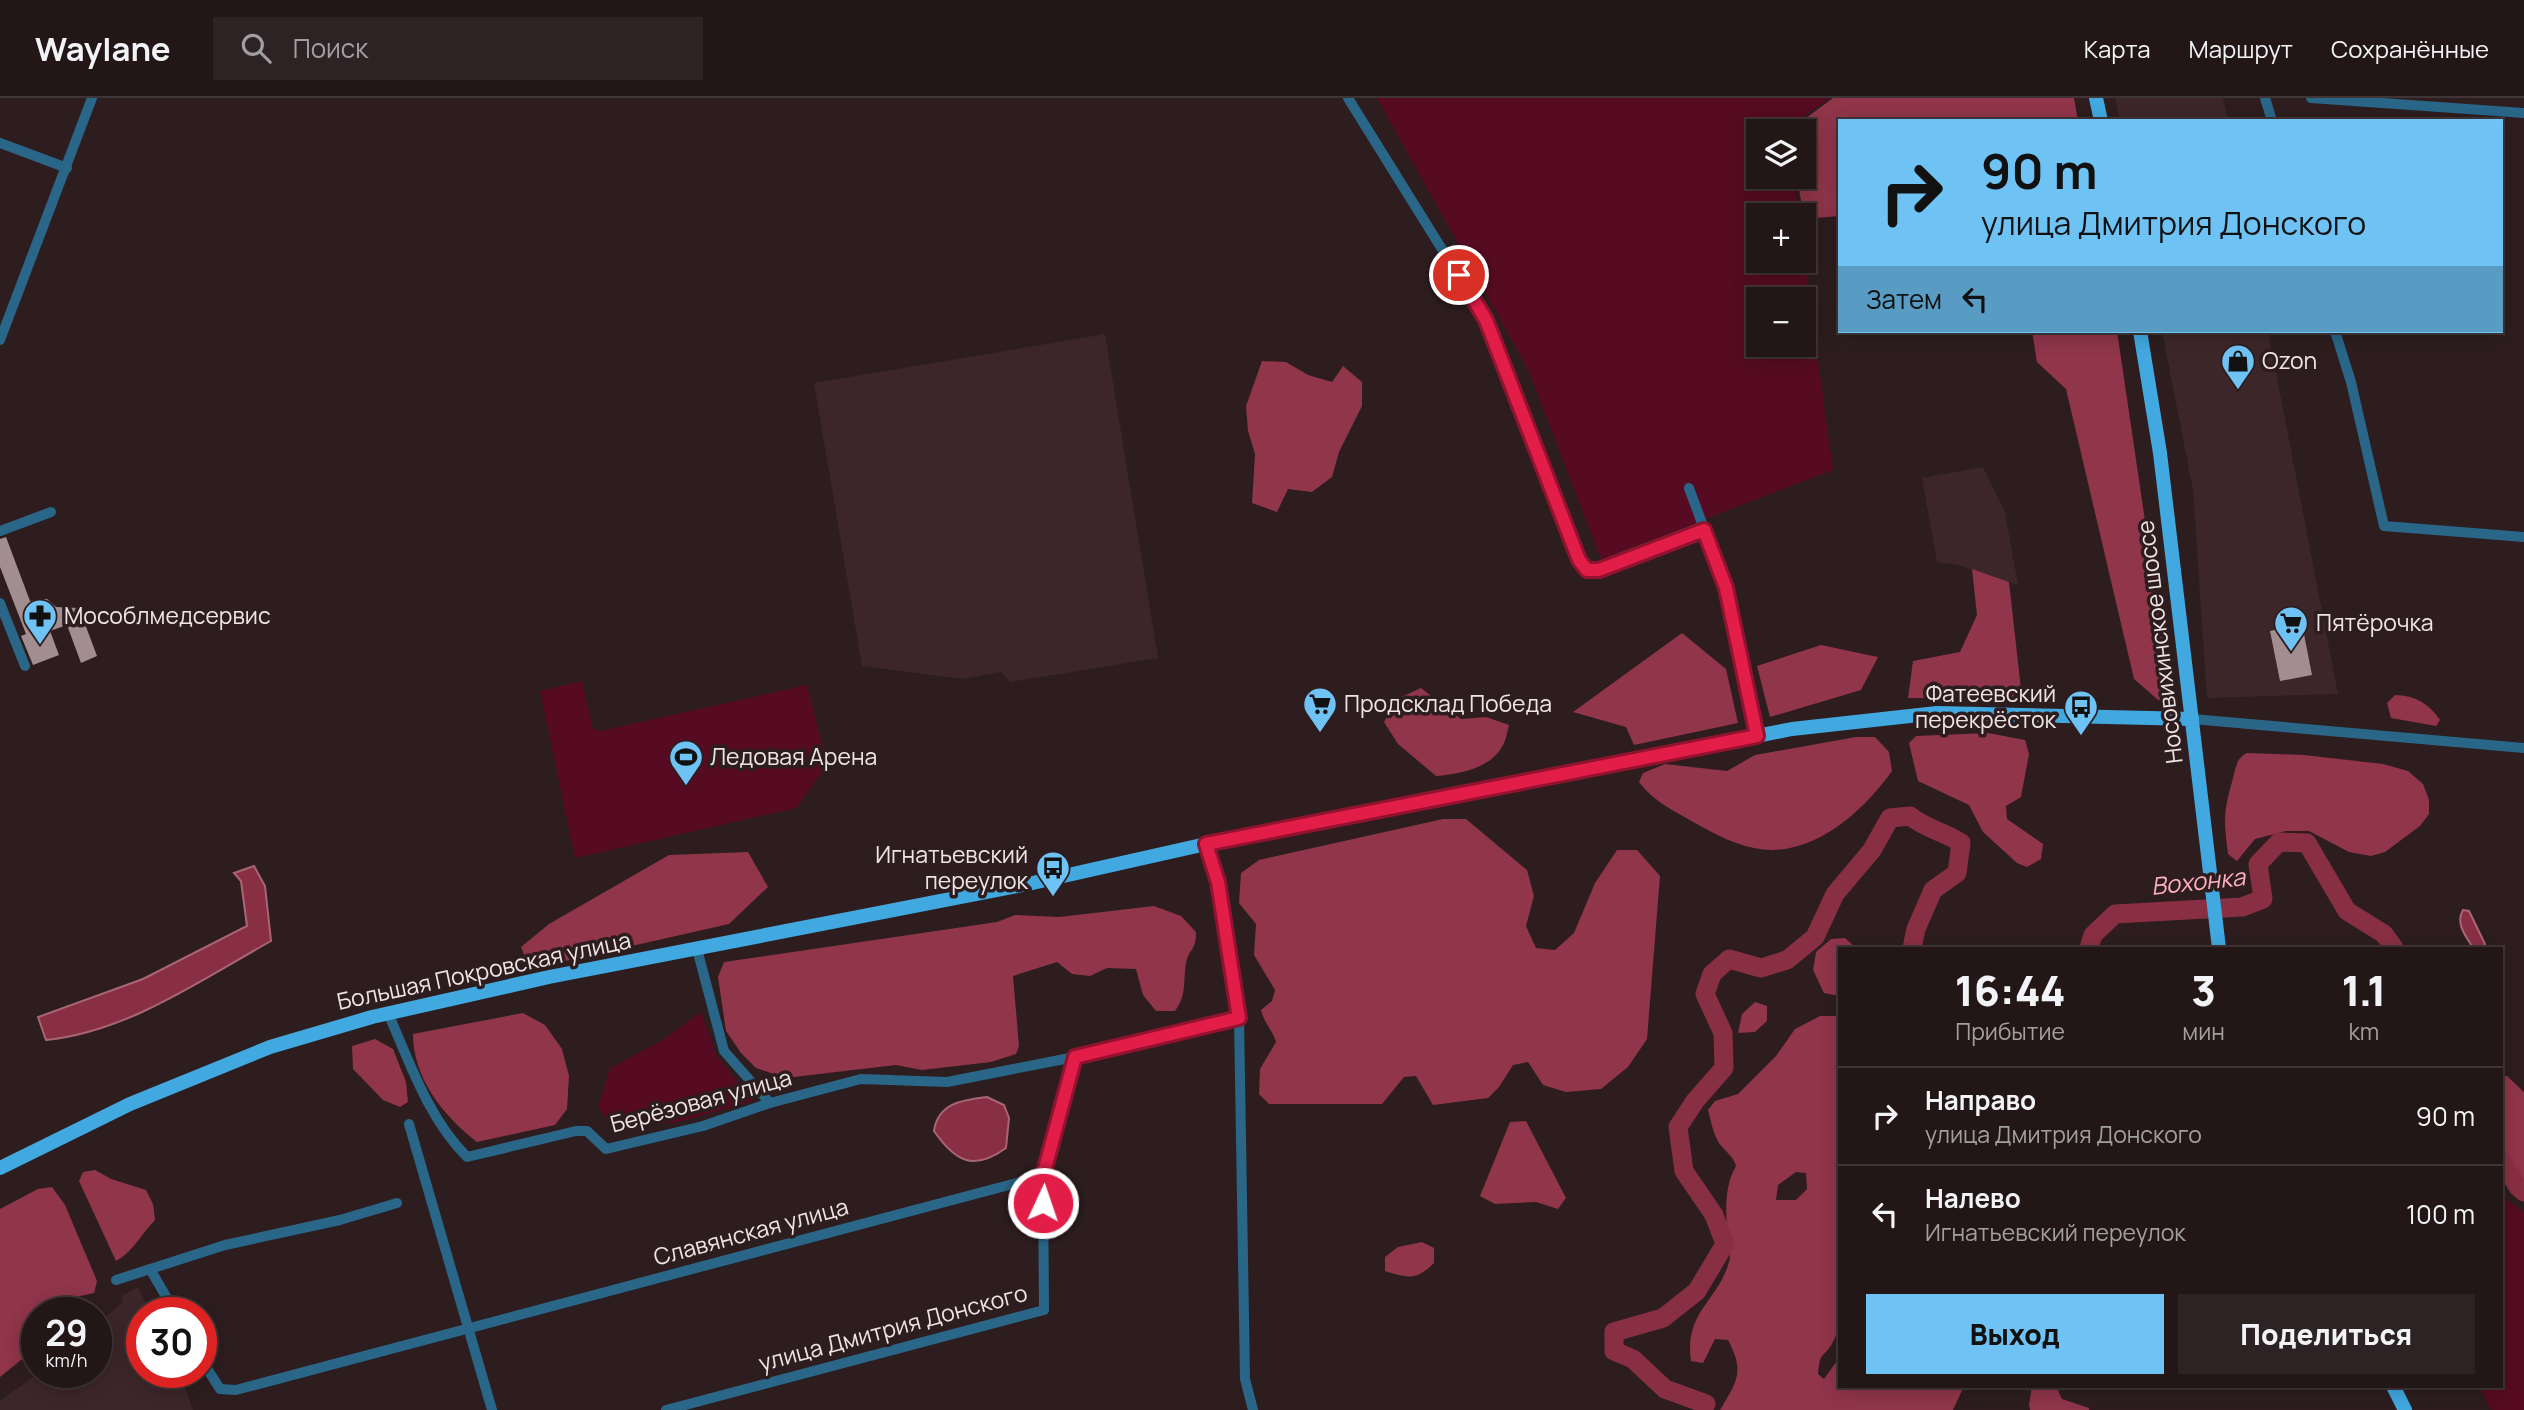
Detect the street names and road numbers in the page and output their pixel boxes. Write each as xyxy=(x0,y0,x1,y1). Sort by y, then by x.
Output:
street label: Носовихинское шоссе xyxy=(2128,519,2190,766)
street label: Большая Покровская улица xyxy=(334,923,634,1017)
street label: Берёзовая улица xyxy=(606,1060,795,1140)
street label: Славянская улица xyxy=(650,1190,852,1272)
street label: улица Дмитрия Донского xyxy=(755,1276,1031,1378)

